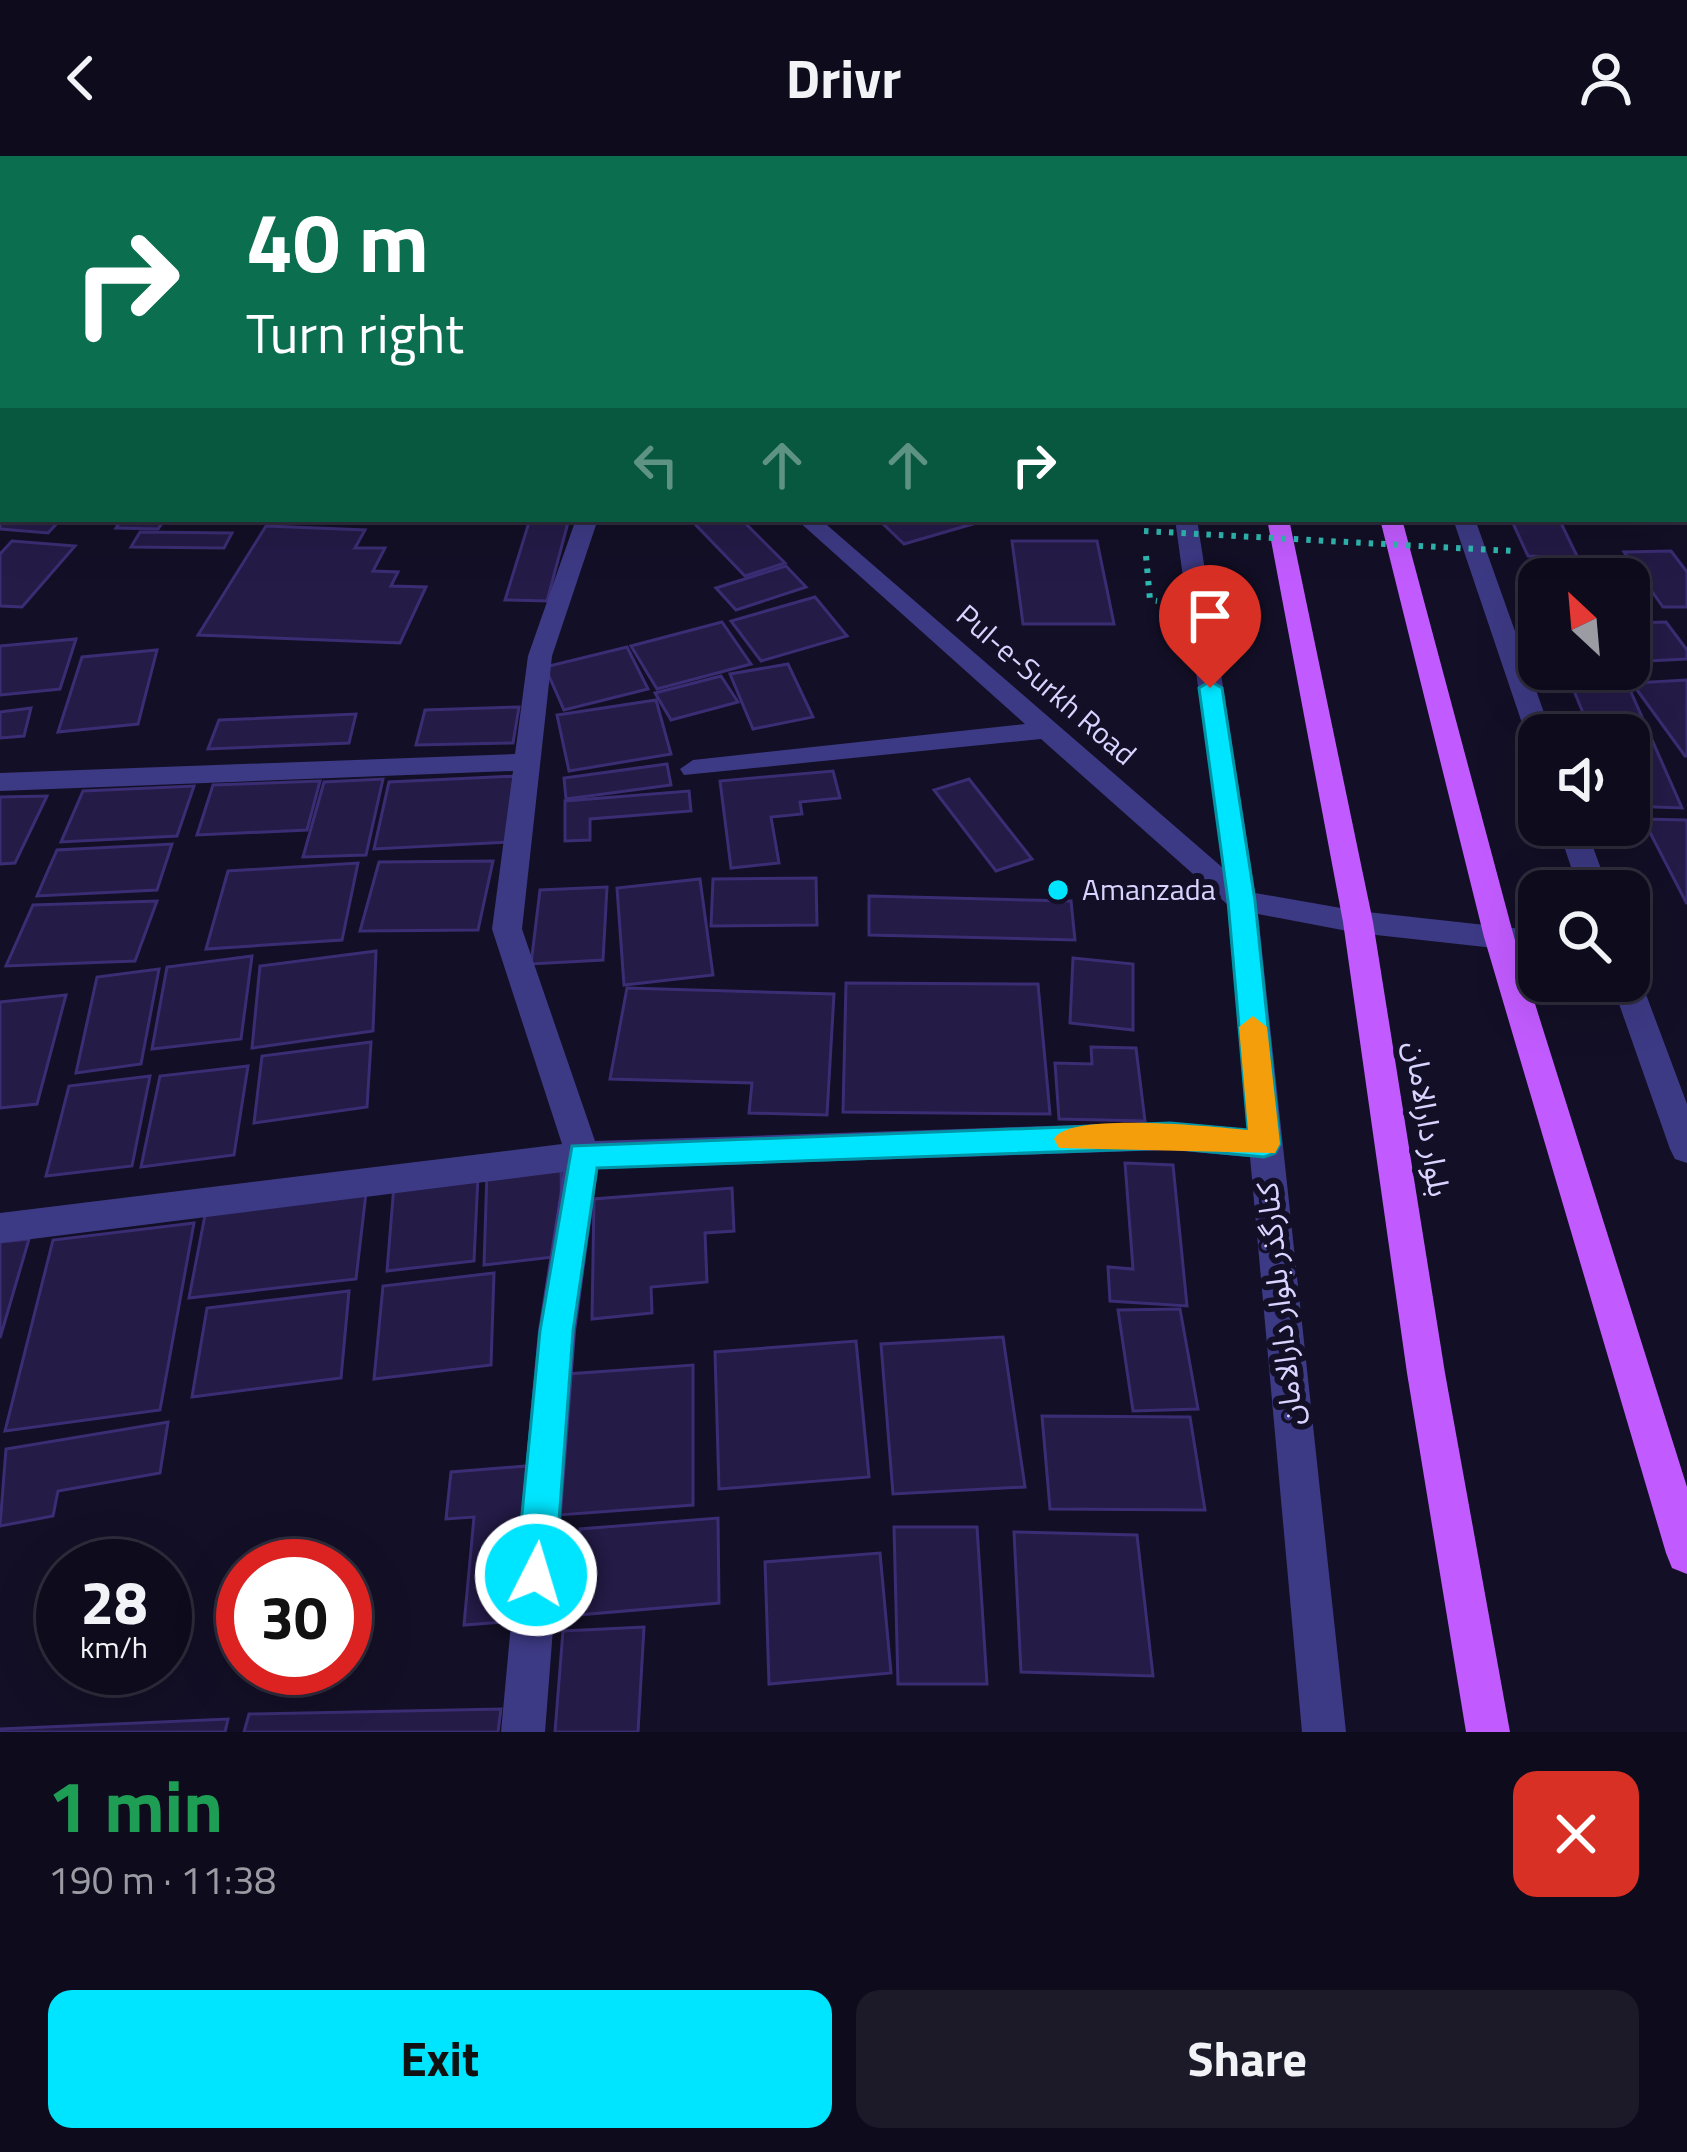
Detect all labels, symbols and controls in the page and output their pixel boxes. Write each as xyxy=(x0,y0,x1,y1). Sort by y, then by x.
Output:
text: Drivr xyxy=(786,37,901,119)
icon: back xyxy=(48,45,114,111)
icon: person xyxy=(1573,45,1639,111)
text: 40 m xyxy=(246,177,429,305)
icon: right xyxy=(48,204,204,360)
text: Turn right xyxy=(246,292,464,374)
icon: left xyxy=(623,432,689,498)
icon: ahead xyxy=(749,432,815,498)
icon: ahead xyxy=(875,432,941,498)
icon: right xyxy=(1001,432,1067,498)
north arrow xyxy=(1518,558,1650,690)
map controls xyxy=(1518,558,1650,1002)
pin xyxy=(1159,565,1261,688)
icon: arrive xyxy=(1177,583,1243,649)
street label: Pul-e-Surkh Road xyxy=(946,593,1147,776)
button: sound xyxy=(1518,714,1650,846)
place label: Amanzada xyxy=(1082,866,1216,912)
button: search xyxy=(1518,870,1650,1002)
marker: Amanzada xyxy=(1045,877,1071,903)
street label: بلوار دارالامان xyxy=(1393,1038,1463,1200)
street label: کنارگذر بلوار دارالامان xyxy=(1243,1180,1315,1428)
position arrow xyxy=(473,1512,599,1638)
speed limit sign: 30 xyxy=(216,1539,372,1695)
text: 28 xyxy=(80,1556,148,1647)
text: km/h xyxy=(80,1624,148,1670)
text: 1 min xyxy=(48,1750,223,1860)
button: close xyxy=(1513,1771,1639,1897)
text: 190 m · 11:38 xyxy=(48,1850,276,1909)
button: Exit xyxy=(48,1990,832,2128)
button: Share xyxy=(856,1990,1639,2128)

